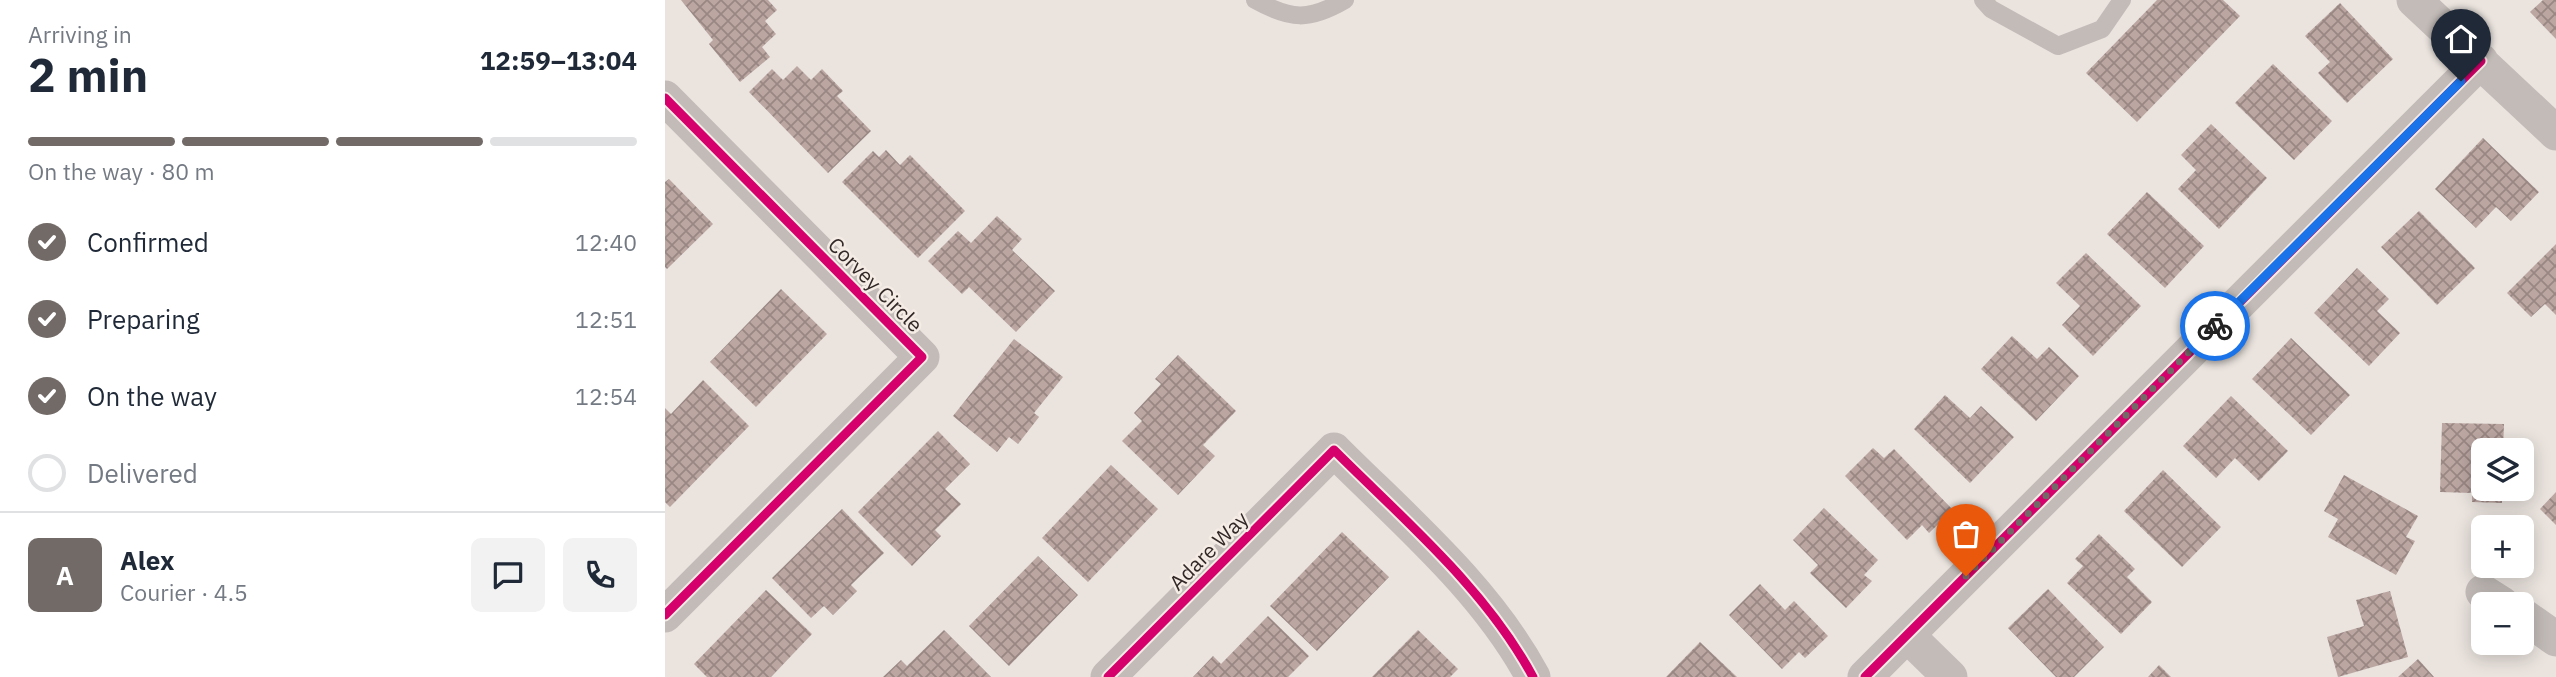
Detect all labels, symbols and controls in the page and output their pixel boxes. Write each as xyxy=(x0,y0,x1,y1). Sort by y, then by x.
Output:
pin xyxy=(2431,9,2491,81)
text: Arriving in xyxy=(28,19,132,49)
icon: home xyxy=(2442,20,2480,58)
text: 12:59–13:04 xyxy=(480,43,637,77)
text: 2 min xyxy=(28,45,148,105)
text: On the way · 80 m xyxy=(28,156,215,186)
icon: check xyxy=(28,223,66,261)
text: Confirmed xyxy=(87,225,209,259)
text: 12:40 xyxy=(575,227,637,257)
street label: Corvey Circle xyxy=(822,231,929,338)
courier xyxy=(2180,291,2250,361)
icon: check xyxy=(28,300,66,338)
text: Preparing xyxy=(87,302,200,336)
text: 12:51 xyxy=(575,304,637,334)
icon: bike xyxy=(2196,307,2234,345)
icon: check xyxy=(28,377,66,415)
text: On the way xyxy=(87,379,217,413)
text: 12:54 xyxy=(575,381,637,411)
map controls xyxy=(2471,438,2534,655)
button: layers xyxy=(2471,438,2534,501)
text: Delivered xyxy=(87,456,198,490)
street label: Adare Way xyxy=(1163,504,1254,596)
pin xyxy=(1936,504,1996,576)
icon: bag xyxy=(1947,515,1985,553)
button: + xyxy=(2471,515,2534,578)
button: chat xyxy=(471,538,545,612)
button: phone xyxy=(563,538,637,612)
text: Alex xyxy=(120,543,174,577)
text: A xyxy=(56,558,74,592)
text: Courier · 4.5 xyxy=(120,577,248,607)
button: − xyxy=(2471,592,2534,655)

